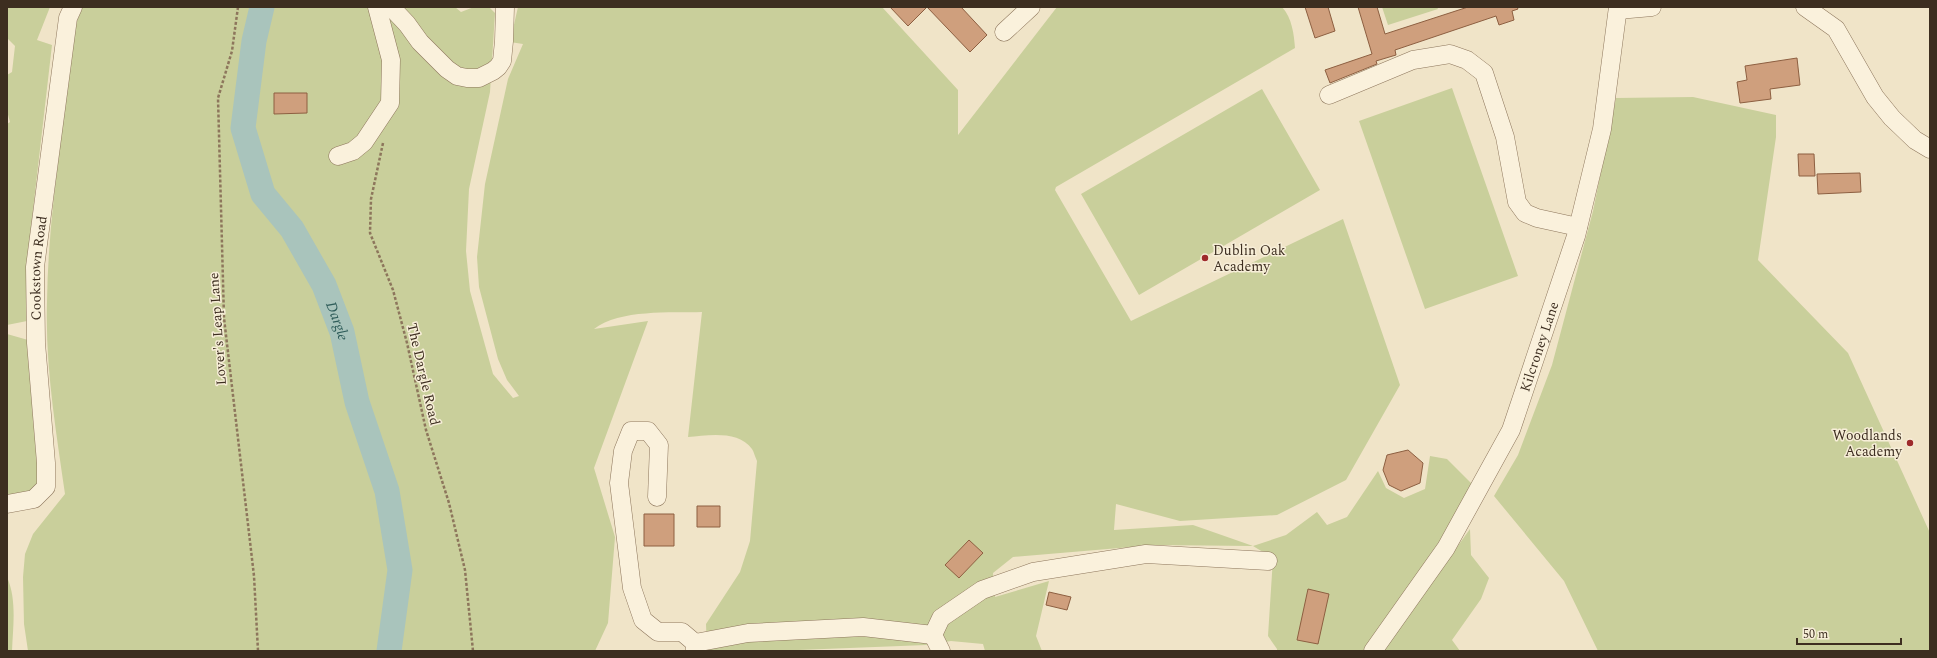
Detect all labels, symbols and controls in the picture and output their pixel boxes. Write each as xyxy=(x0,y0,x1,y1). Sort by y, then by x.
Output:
street label: Cookstown Road xyxy=(25,214,53,321)
place label: Dublin Oak Academy xyxy=(1213,240,1286,277)
marker: Dublin Oak Academy xyxy=(1200,253,1210,263)
street label: Lover's Leap Lane xyxy=(203,272,232,386)
water label: Dargle xyxy=(319,298,355,343)
street label: Kilcroney Lane xyxy=(1515,299,1564,395)
street label: The Dargle Road xyxy=(402,321,446,428)
place label: Woodlands Academy xyxy=(1832,425,1903,462)
marker: Woodlands Academy xyxy=(1905,438,1915,448)
scale bar xyxy=(1797,620,1901,646)
text: 50 m xyxy=(1803,625,1828,644)

